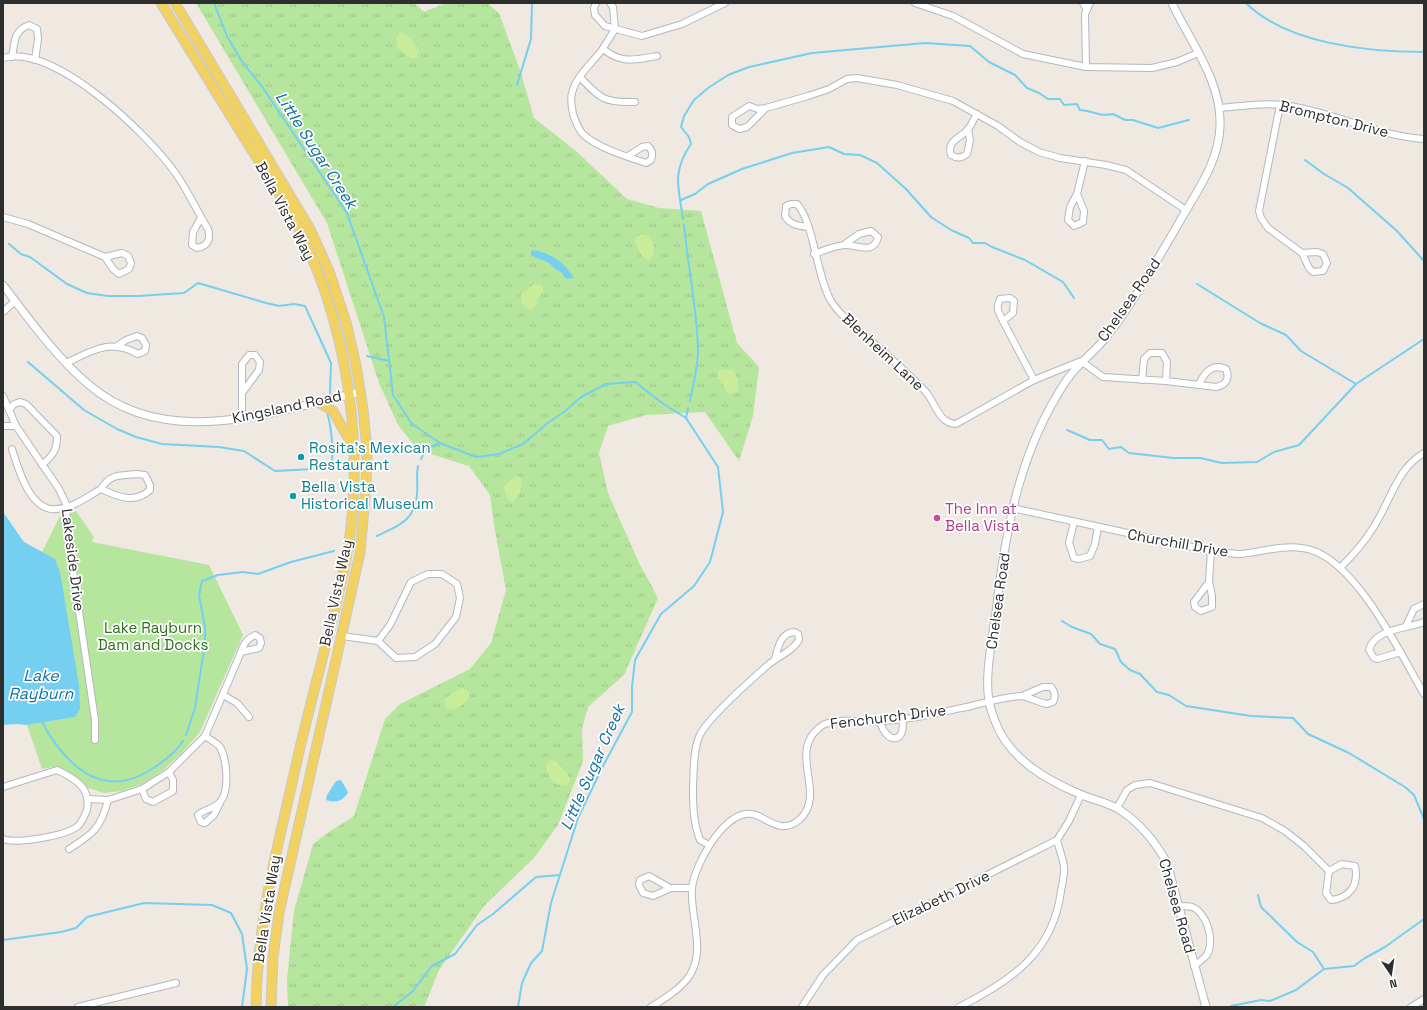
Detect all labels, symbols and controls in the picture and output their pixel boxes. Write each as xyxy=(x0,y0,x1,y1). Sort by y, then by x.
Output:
water label: Little Sugar Creek xyxy=(271,88,364,215)
street label: Brompton Drive xyxy=(1278,96,1391,141)
street label: Bella Vista Way xyxy=(251,158,319,263)
street label: Chelsea Road xyxy=(1093,254,1164,345)
street label: Blenheim Lane xyxy=(838,309,928,394)
street label: Kingsland Road xyxy=(230,386,343,427)
place label: Rosita's Mexican Restaurant xyxy=(309,438,431,474)
marker: Rosita's Mexican Restaurant xyxy=(296,452,306,462)
place label: Bella Vista Historical Museum xyxy=(301,477,434,513)
marker: Bella Vista Historical Museum xyxy=(288,491,298,501)
place label: The Inn at Bella Vista xyxy=(945,499,1020,535)
street label: Lakeside Drive xyxy=(58,508,89,612)
marker: The Inn at Bella Vista xyxy=(932,513,942,523)
street label: Churchill Drive xyxy=(1126,524,1230,561)
street label: Bella Vista Way xyxy=(315,538,356,648)
street label: Chelsea Road xyxy=(981,551,1014,651)
park label: Lake Rayburn Dam and Docks xyxy=(98,618,208,654)
water label: Lake Rayburn xyxy=(9,665,75,704)
water label: Little Sugar Creek xyxy=(555,699,631,833)
street label: Fenchurch Drive xyxy=(829,700,947,733)
street label: Bella Vista Way xyxy=(249,854,284,964)
street label: Chelsea Road xyxy=(1155,856,1200,955)
street label: Elizabeth Drive xyxy=(889,866,993,929)
north arrow xyxy=(1371,954,1411,994)
text: N xyxy=(1388,976,1398,991)

